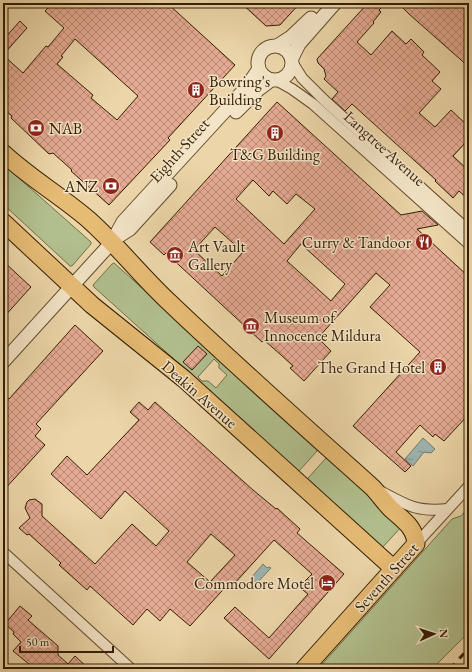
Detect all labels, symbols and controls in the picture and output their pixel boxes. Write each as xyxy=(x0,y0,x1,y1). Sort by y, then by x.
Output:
place label: Bowring's Building xyxy=(209,71,270,110)
building icon: Bowring's Building xyxy=(186,80,206,100)
street label: Langtree Avenue xyxy=(339,106,430,191)
street label: Eighth Street xyxy=(145,114,214,187)
bank icon: NAB xyxy=(26,118,46,138)
place label: NAB xyxy=(49,118,82,139)
building icon: T&G Building xyxy=(265,123,285,143)
place label: T&G Building xyxy=(230,144,321,165)
place label: ANZ xyxy=(64,176,98,197)
bank icon: ANZ xyxy=(101,176,121,196)
place label: Curry & Tandoor xyxy=(302,232,412,253)
restaurant icon: Curry & Tandoor xyxy=(414,232,434,252)
place label: Art Vault Gallery xyxy=(187,236,245,275)
museum icon: Art Vault Gallery xyxy=(165,245,185,265)
place label: Museum of Innocence Mildura xyxy=(264,307,382,346)
museum icon: Museum of Innocence Mildura xyxy=(241,316,261,336)
street label: Deakin Avenue xyxy=(157,356,242,433)
place label: The Grand Hotel xyxy=(317,357,425,378)
building icon: The Grand Hotel xyxy=(428,357,448,377)
street label: Seventh Street xyxy=(350,538,423,617)
place label: Commodore Motel xyxy=(194,573,314,594)
hotel icon: Commodore Motel xyxy=(317,573,337,593)
north arrow xyxy=(414,614,454,654)
scale bar xyxy=(20,628,113,654)
text: N xyxy=(437,629,451,638)
text: 50 m xyxy=(26,634,50,650)

